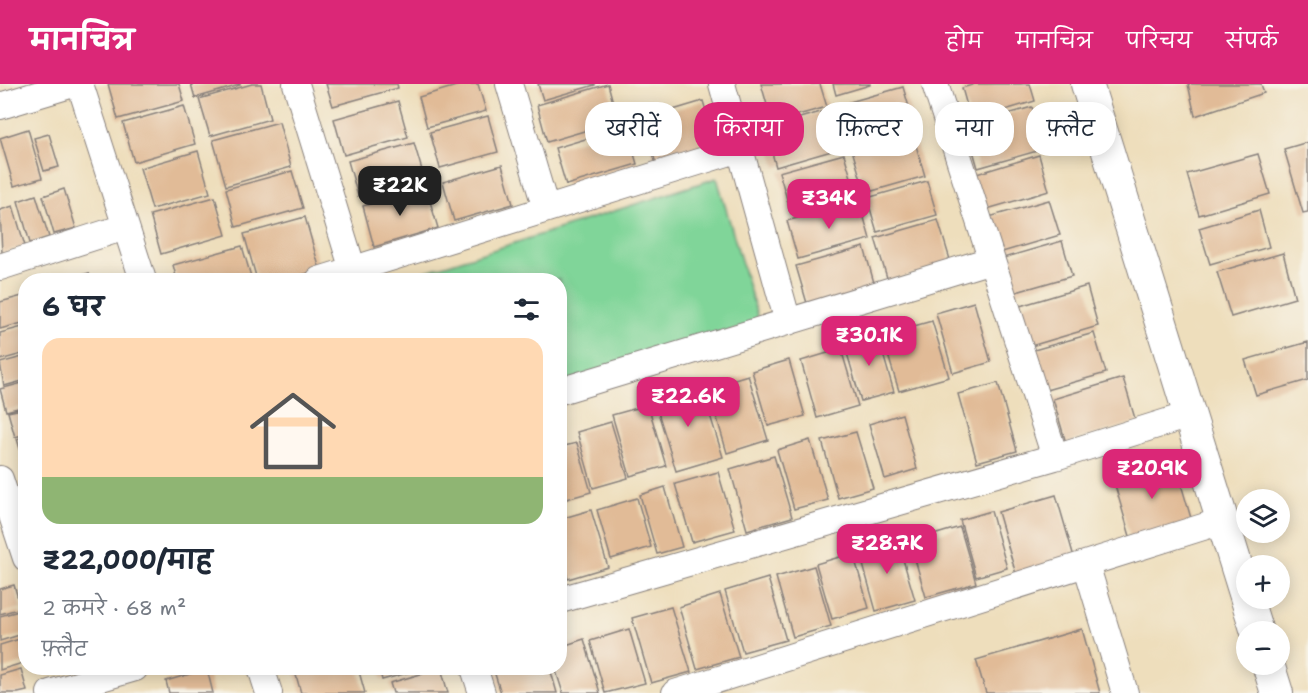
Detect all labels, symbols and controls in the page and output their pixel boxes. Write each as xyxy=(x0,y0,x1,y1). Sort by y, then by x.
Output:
text: मानचित्र xyxy=(30,21,134,59)
text: होम xyxy=(946,27,983,55)
text: मानचित्र xyxy=(1016,27,1093,55)
text: परिचय xyxy=(1126,27,1192,55)
text: संपर्क xyxy=(1225,27,1278,55)
chip: खरीदें xyxy=(585,102,682,156)
chip: किराया xyxy=(694,102,804,156)
chip: फ़िल्टर xyxy=(816,102,923,156)
chip: नया xyxy=(935,102,1014,156)
chip: फ़्लैट xyxy=(1026,102,1116,156)
pin: ₹22K xyxy=(364,166,436,217)
text: ₹22K xyxy=(372,172,428,198)
pin: ₹34K xyxy=(793,179,865,230)
text: ₹34K xyxy=(801,185,857,211)
text: 6 घर xyxy=(42,289,104,324)
icon: filters xyxy=(510,293,543,326)
pin: ₹30.1K xyxy=(820,316,918,367)
text: ₹30.1K xyxy=(835,322,903,348)
icon: home xyxy=(239,377,347,485)
pin: ₹22.6K xyxy=(639,377,737,428)
text: ₹22.6K xyxy=(651,383,725,409)
pin: ₹20.9K xyxy=(1103,449,1201,500)
text: ₹20.9K xyxy=(1116,455,1188,481)
map controls xyxy=(1236,489,1290,675)
button: layers xyxy=(1236,489,1290,543)
pin: ₹28.7K xyxy=(838,524,936,575)
text: ₹28.7K xyxy=(851,530,923,556)
text: ₹22,000/माह xyxy=(42,542,213,577)
button: + xyxy=(1236,555,1290,609)
text: 2 कमरे · 68 m² xyxy=(42,595,186,621)
button: − xyxy=(1236,621,1290,675)
text: फ़्लैट xyxy=(42,636,88,662)

